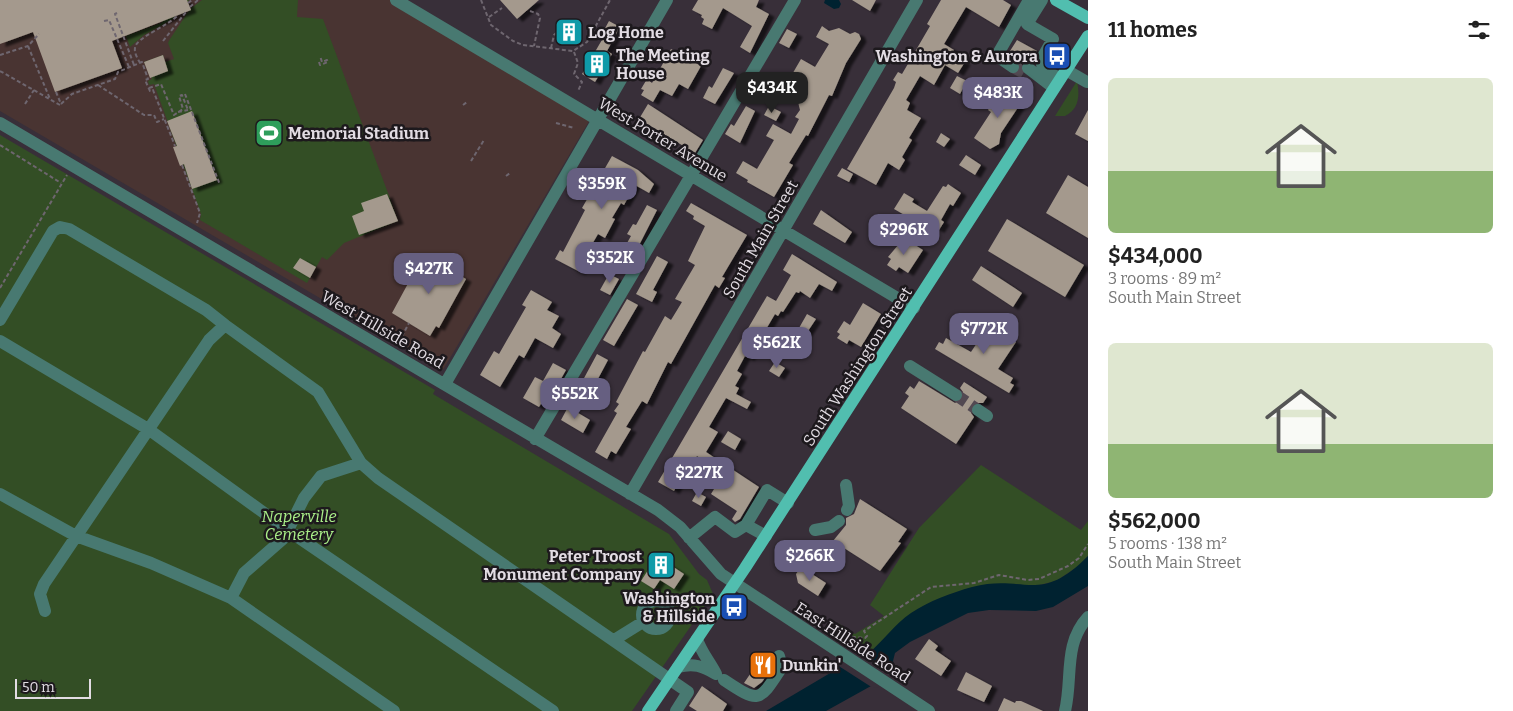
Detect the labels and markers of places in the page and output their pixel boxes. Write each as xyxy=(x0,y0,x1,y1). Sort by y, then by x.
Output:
building icon: Log Home xyxy=(554,17,584,47)
place label: Log Home xyxy=(588,23,664,42)
bus stop icon: Washington & Aurora xyxy=(1042,41,1072,71)
place label: The Meeting House xyxy=(616,46,710,83)
place label: Washington & Aurora xyxy=(875,47,1038,66)
building icon: The Meeting House xyxy=(582,49,612,79)
pin: $434K xyxy=(737,72,807,114)
pin: $483K xyxy=(963,76,1033,119)
sports icon: Memorial Stadium xyxy=(254,118,284,148)
place label: Memorial Stadium xyxy=(288,124,430,143)
pin: $359K xyxy=(567,168,637,210)
pin: $296K xyxy=(869,214,939,256)
pin: $352K xyxy=(575,242,645,284)
pin: $427K xyxy=(394,252,464,295)
pin: $772K xyxy=(949,312,1019,355)
pin: $562K xyxy=(742,326,812,369)
pin: $552K xyxy=(540,378,610,420)
pin: $227K xyxy=(664,456,734,499)
pin: $266K xyxy=(775,540,845,582)
place label: Peter Troost Monument Company xyxy=(483,547,643,584)
building icon: Peter Troost Monument Company xyxy=(646,550,676,580)
place label: Washington & Hillside xyxy=(623,589,716,626)
bus stop icon: Washington & Hillside xyxy=(719,592,749,622)
restaurant icon: Dunkin' xyxy=(748,650,778,680)
place label: Dunkin' xyxy=(782,656,842,675)

